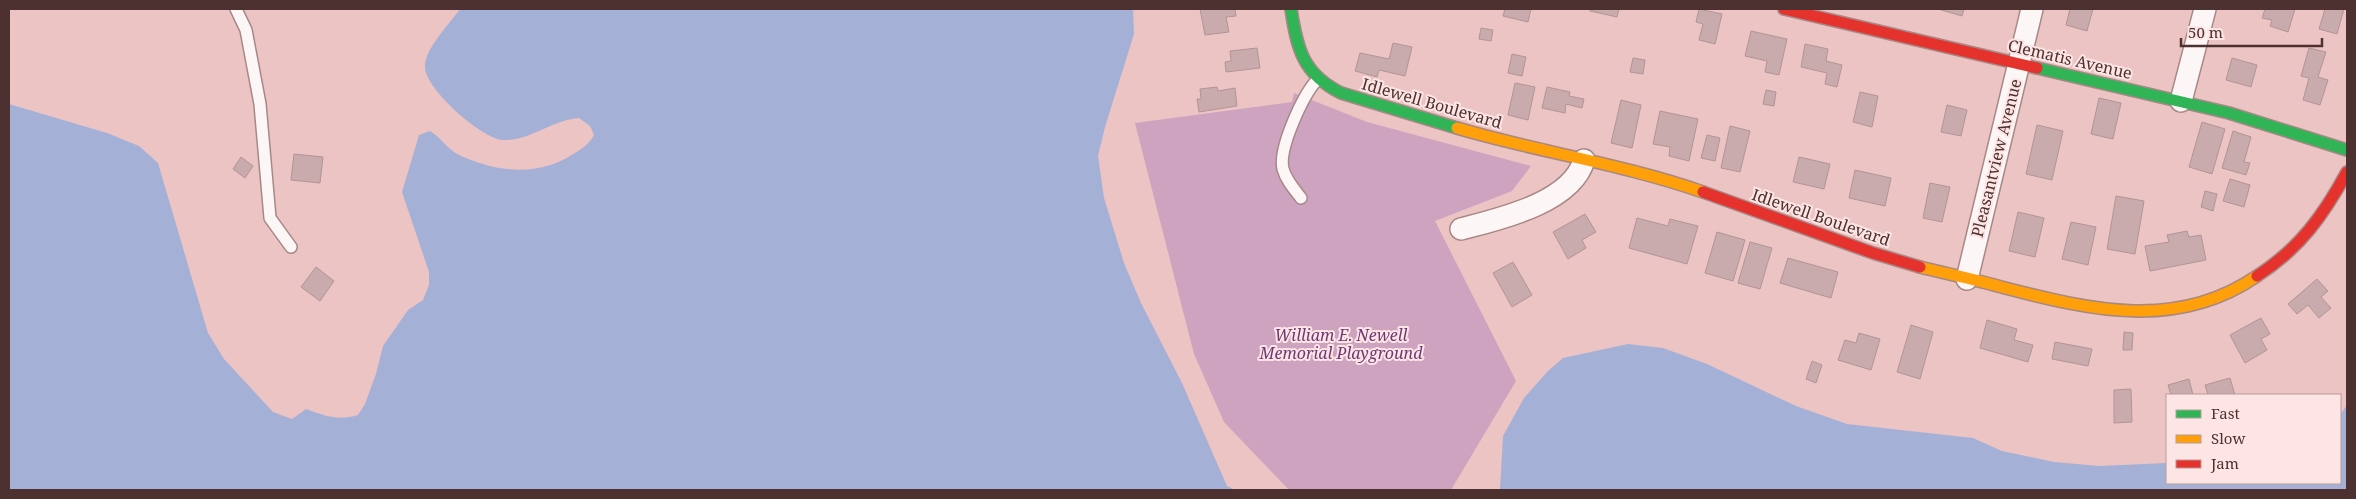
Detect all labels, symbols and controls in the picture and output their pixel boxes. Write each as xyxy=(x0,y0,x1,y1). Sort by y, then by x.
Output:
scale bar xyxy=(2181,15,2322,47)
text: 50 m xyxy=(2188,22,2223,42)
street label: Clematis Avenue xyxy=(2006,34,2134,84)
street label: Idlewell Boulevard xyxy=(1359,72,1505,134)
street label: Pleasantview Avenue xyxy=(1966,77,2026,239)
street label: Idlewell Boulevard xyxy=(1749,183,1893,251)
park label: William E. Newell Memorial Playground xyxy=(1259,324,1423,364)
legend xyxy=(2166,394,2341,484)
text: Fast xyxy=(2211,403,2240,423)
text: Slow xyxy=(2211,428,2245,448)
text: Jam xyxy=(2210,453,2239,473)

